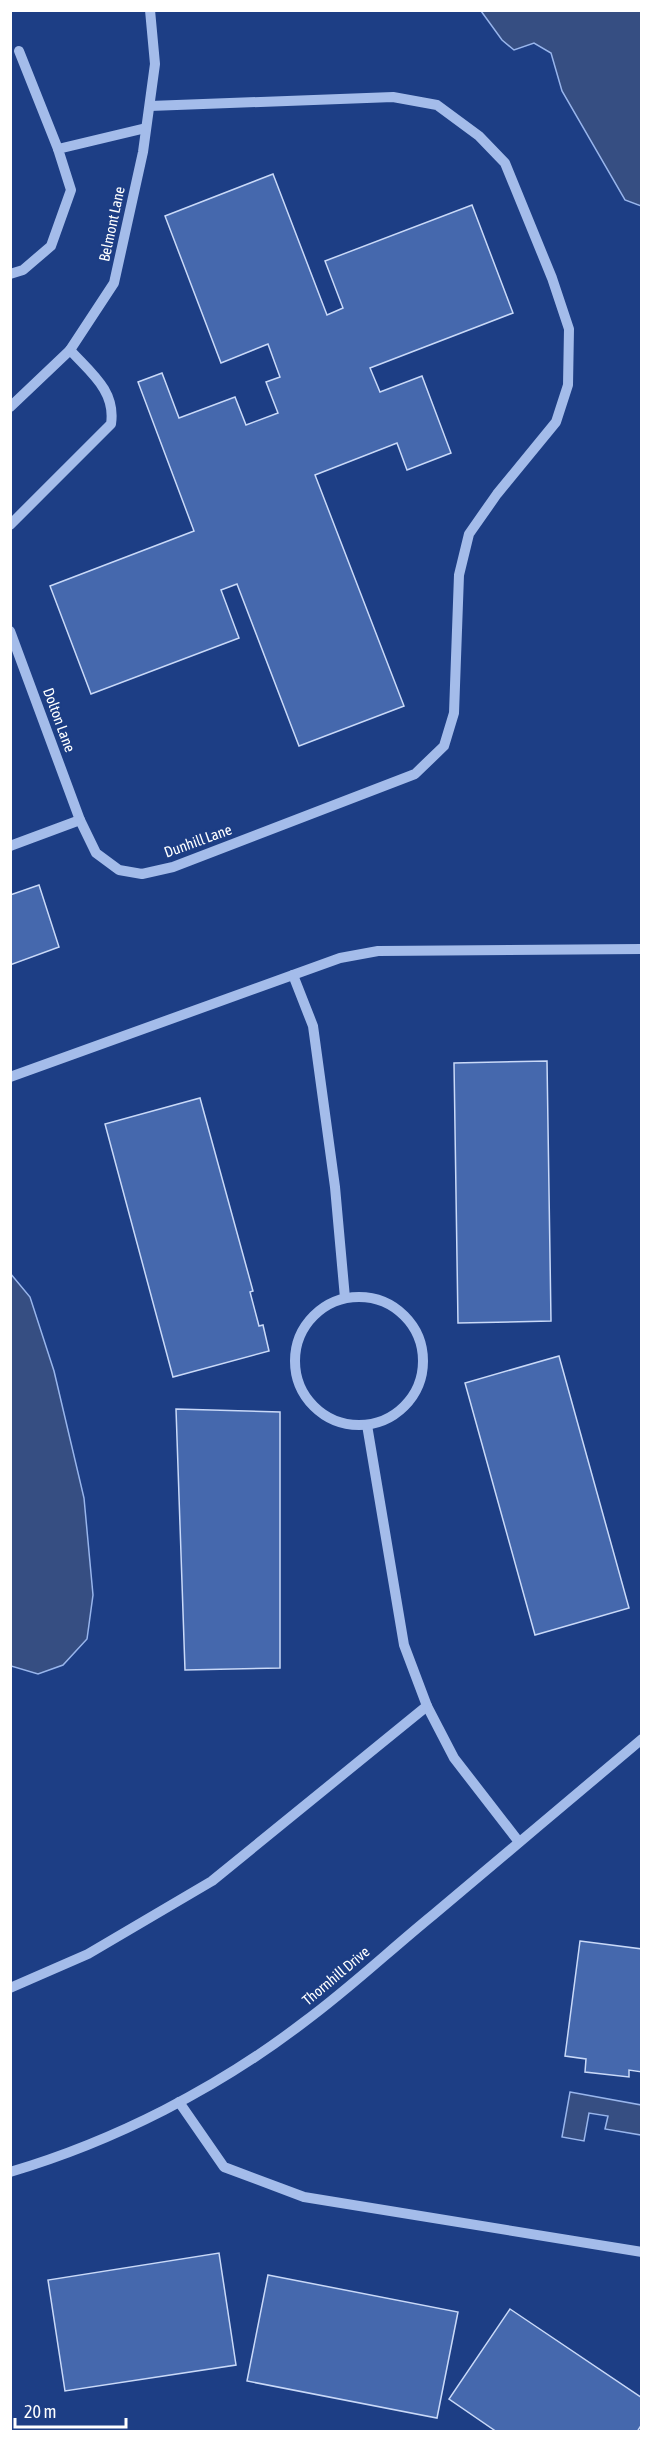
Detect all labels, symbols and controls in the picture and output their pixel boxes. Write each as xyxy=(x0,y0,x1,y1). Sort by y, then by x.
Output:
street label: Belmont Lane xyxy=(95,185,128,263)
street label: Dolton Lane xyxy=(40,686,79,754)
street label: Dunhill Lane xyxy=(162,820,234,861)
street label: Thornhill Drive xyxy=(299,1943,373,2009)
scale bar xyxy=(15,2391,126,2429)
text: 20 m xyxy=(24,2401,56,2422)

